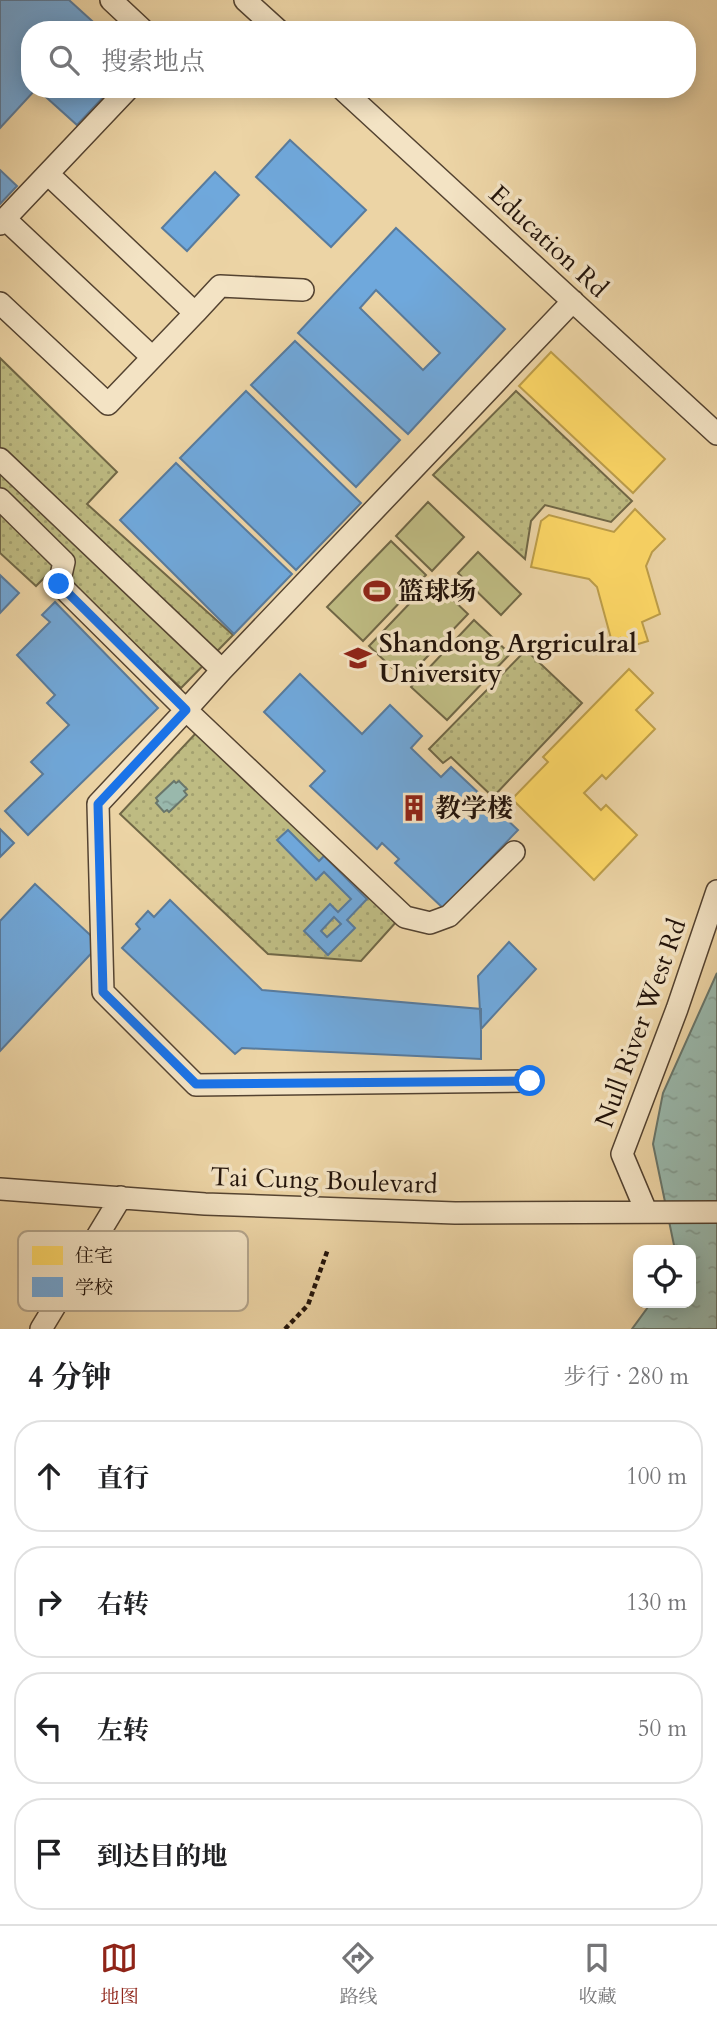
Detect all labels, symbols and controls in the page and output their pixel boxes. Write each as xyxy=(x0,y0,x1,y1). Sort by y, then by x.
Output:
search box xyxy=(21,21,696,98)
icon: search xyxy=(45,41,83,79)
text: 搜索地点 xyxy=(101,44,205,79)
street label: Education Rd xyxy=(482,177,616,306)
route end xyxy=(43,568,74,599)
place label: 篮球场 xyxy=(398,574,476,609)
sports icon: 篮球场 xyxy=(362,576,392,606)
place label: Shandong Argriculral University xyxy=(379,626,637,691)
school or university icon: Shandong Argriculral University xyxy=(343,643,373,673)
place label: 教学楼 xyxy=(435,791,513,826)
building icon: 教学楼 xyxy=(399,793,429,823)
street label: Null River West Rd xyxy=(586,914,695,1132)
route start xyxy=(514,1065,545,1096)
street label: Tai Cung Boulevard xyxy=(210,1159,438,1202)
legend xyxy=(18,1231,248,1311)
text: 住宅 xyxy=(75,1243,113,1269)
map controls xyxy=(633,1245,696,1308)
button: locate xyxy=(633,1245,696,1308)
text: 学校 xyxy=(75,1275,113,1301)
text: 4 分钟 xyxy=(28,1357,111,1398)
text: 步行 · 280 m xyxy=(564,1361,689,1392)
icon: ahead xyxy=(30,1457,68,1495)
text: 直行 xyxy=(97,1461,149,1496)
text: 100 m xyxy=(626,1461,687,1492)
icon: right xyxy=(30,1583,68,1621)
text: 右转 xyxy=(97,1587,149,1622)
text: 130 m xyxy=(626,1587,687,1618)
icon: left xyxy=(30,1709,68,1747)
text: 左转 xyxy=(97,1713,149,1748)
text: 50 m xyxy=(638,1713,687,1744)
icon: arrive xyxy=(30,1835,68,1873)
text: 到达目的地 xyxy=(97,1839,227,1874)
tab: 地图 xyxy=(100,1939,139,2010)
tab: 路线 xyxy=(339,1939,378,2010)
tab: 收藏 xyxy=(578,1939,617,2010)

